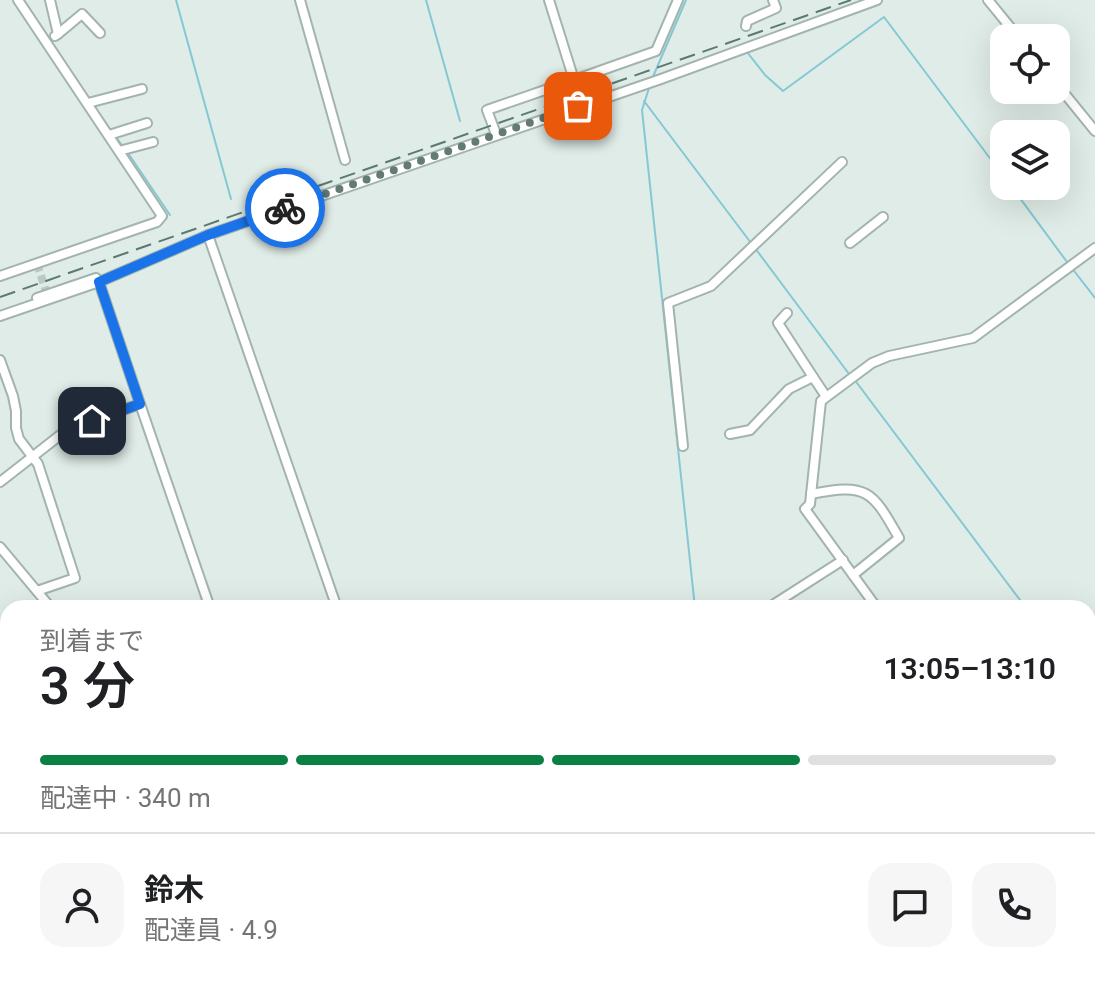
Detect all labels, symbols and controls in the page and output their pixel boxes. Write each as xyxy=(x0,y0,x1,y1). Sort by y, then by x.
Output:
map controls xyxy=(990,24,1070,200)
button: locate xyxy=(990,24,1070,104)
pin xyxy=(544,72,612,140)
icon: bag xyxy=(556,84,600,128)
button: layers xyxy=(990,120,1070,200)
courier xyxy=(245,168,325,248)
icon: bike xyxy=(263,186,307,230)
pin xyxy=(58,387,126,455)
icon: home xyxy=(70,399,114,443)
text: 到着まで xyxy=(40,626,144,656)
text: 13:05–13:10 xyxy=(883,651,1056,686)
text: 3 分 xyxy=(40,656,135,717)
text: 配達中 · 340 m xyxy=(40,783,211,813)
button: person xyxy=(40,863,124,947)
button: chat xyxy=(868,863,952,947)
button: phone xyxy=(972,863,1056,947)
text: 鈴木 xyxy=(144,872,204,907)
text: 配達員 · 4.9 xyxy=(144,915,278,945)

